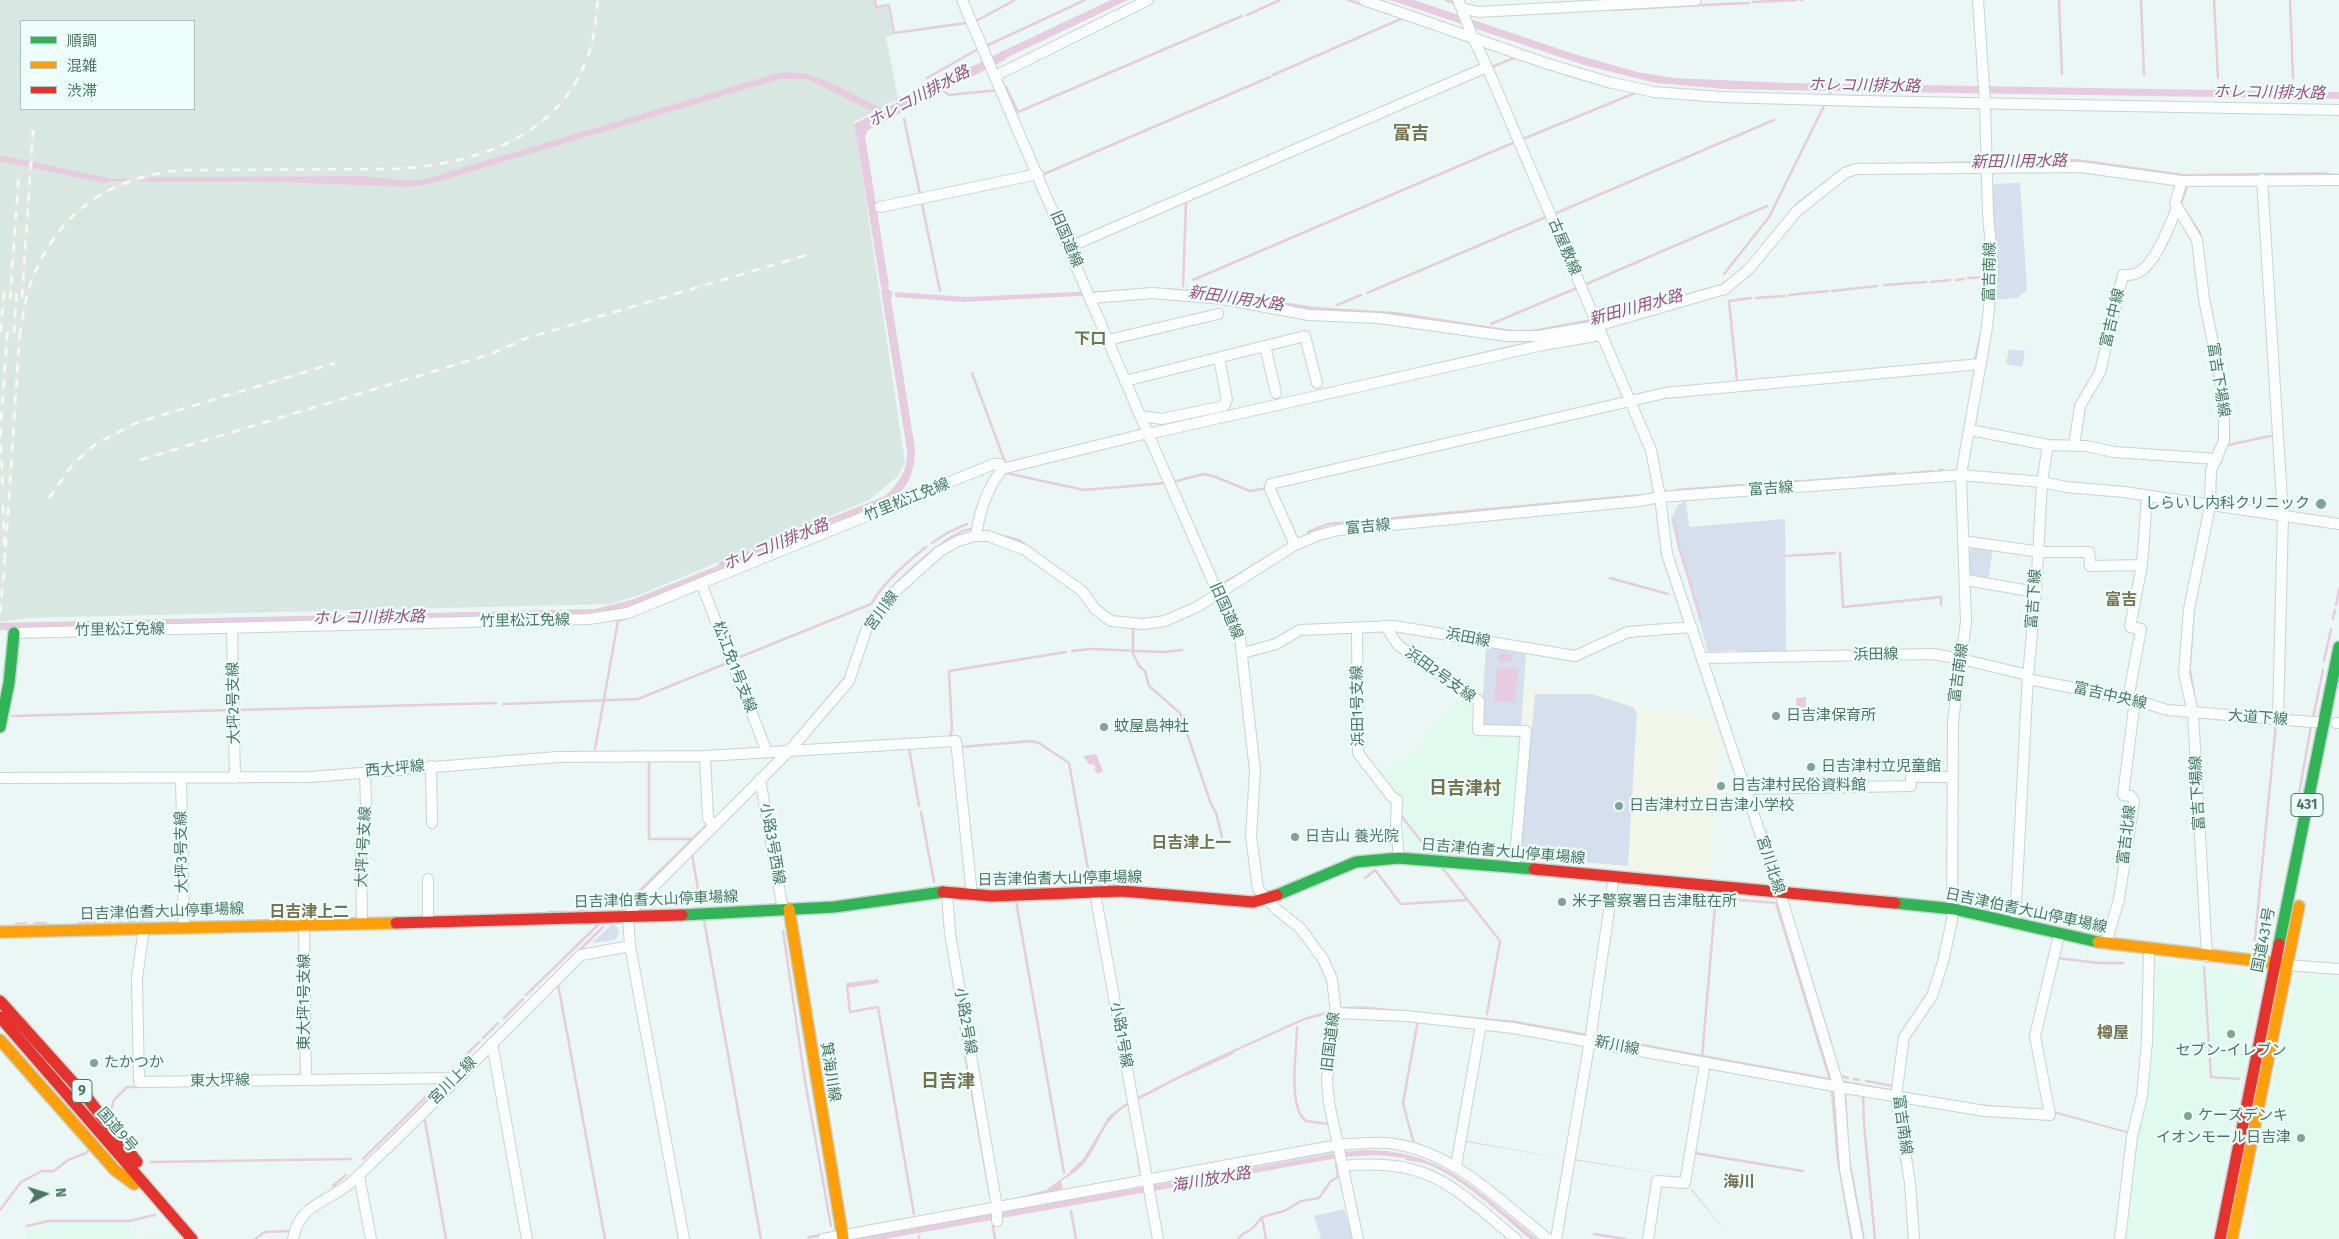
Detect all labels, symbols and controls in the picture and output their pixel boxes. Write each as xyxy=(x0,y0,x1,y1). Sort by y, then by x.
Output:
legend xyxy=(20,20,195,110)
text: 順調 xyxy=(67,32,97,50)
text: 混雑 xyxy=(67,57,97,75)
water label: ホレコ川排水路 xyxy=(865,62,973,132)
water label: ホレコ川排水路 xyxy=(1808,75,1920,97)
text: 渋滞 xyxy=(67,82,97,100)
water label: ホレコ川排水路 xyxy=(2213,82,2325,104)
district label: 富吉 xyxy=(1393,123,1429,145)
water label: 新田川用水路 xyxy=(1971,152,2067,172)
street label: 旧国道線 xyxy=(1046,208,1086,270)
street label: 古屋敷線 xyxy=(1544,216,1584,278)
street label: 富吉南線 xyxy=(1980,242,2000,302)
water label: 新田川用水路 xyxy=(1187,283,1285,315)
water label: 新田川用水路 xyxy=(1587,286,1685,330)
street label: 富吉中線 xyxy=(2097,287,2129,349)
district label: 下口 xyxy=(1074,330,1106,350)
street label: 富吉下場線 xyxy=(2203,342,2233,418)
street label: 竹里松江免線 xyxy=(862,475,952,525)
street label: 富吉線 xyxy=(1748,478,1794,500)
place label: しらいし内科クリニック xyxy=(2145,495,2310,513)
marker: しらいし内科クリニック xyxy=(2314,497,2328,511)
water label: ホレコ川排水路 xyxy=(720,515,832,575)
street label: 富吉線 xyxy=(1345,516,1391,538)
street label: 富吉下線 xyxy=(2023,568,2045,630)
street label: 旧国道線 xyxy=(1206,580,1246,642)
street label: 宮川線 xyxy=(861,588,903,634)
district label: 富吉 xyxy=(2105,591,2137,611)
water label: ホレコ川排水路 xyxy=(313,607,425,629)
street label: 竹里松江免線 xyxy=(480,611,570,631)
street label: 松江免1号支線 xyxy=(708,619,760,715)
street label: 竹里松江免線 xyxy=(75,620,165,640)
street label: 浜田線 xyxy=(1444,625,1492,651)
street label: 富吉南線 xyxy=(1946,642,1972,704)
street label: 浜田2号支線 xyxy=(1401,643,1479,707)
street label: 浜田線 xyxy=(1853,646,1899,664)
street label: 大坪2号支線 xyxy=(224,662,244,744)
street label: 浜田1号支線 xyxy=(1348,665,1368,747)
street label: 富吉中央線 xyxy=(2071,679,2149,713)
place label: 日吉津保育所 xyxy=(1786,707,1876,725)
street label: 大道下線 xyxy=(2227,707,2289,729)
marker: 日吉津保育所 xyxy=(1770,710,1782,722)
place label: 蚊屋島神社 xyxy=(1114,718,1189,736)
marker: 蚊屋島神社 xyxy=(1098,721,1110,733)
street label: 富吉下場線 xyxy=(2187,755,2209,831)
street label: 西大坪線 xyxy=(364,757,426,781)
place label: 日吉津村立児童館 xyxy=(1821,758,1941,776)
marker: 日吉津村立児童館 xyxy=(1805,761,1817,773)
place label: 日吉津村民俗資料館 xyxy=(1731,777,1866,795)
district label: 日吉津村 xyxy=(1429,778,1501,800)
marker: 日吉津村民俗資料館 xyxy=(1715,780,1727,792)
road number: 431 xyxy=(2291,794,2323,816)
place label: 日吉津村立日吉津小学校 xyxy=(1629,797,1794,815)
marker: 日吉津村立日吉津小学校 xyxy=(1613,800,1625,812)
street label: 小路3号西線 xyxy=(756,802,788,886)
street label: 富吉北線 xyxy=(2114,804,2140,866)
street label: 大坪1号支線 xyxy=(353,806,375,888)
street label: 大坪3号支線 xyxy=(172,811,192,893)
place label: 日吉山 養光院 xyxy=(1305,828,1399,846)
marker: 日吉山 養光院 xyxy=(1289,831,1301,843)
district label: 日吉津上一 xyxy=(1151,834,1231,854)
street label: 宮川北線 xyxy=(1752,834,1788,896)
street label: 日吉津伯耆大山停車場線 xyxy=(1420,836,1586,868)
street label: 日吉津伯耆大山停車場線 xyxy=(977,869,1143,889)
street label: 日吉津伯耆大山停車場線 xyxy=(1943,885,2109,937)
street label: 日吉津伯耆大山停車場線 xyxy=(573,888,739,912)
place label: 米子警察署日吉津駐在所 xyxy=(1572,893,1737,911)
marker: 米子警察署日吉津駐在所 xyxy=(1556,896,1568,908)
street label: 日吉津伯耆大山停車場線 xyxy=(79,900,245,924)
district label: 日吉津上二 xyxy=(269,903,349,923)
street label: 国道431号 xyxy=(2249,906,2279,974)
street label: 東大坪1号支線 xyxy=(296,954,314,1050)
street label: 小路2号線 xyxy=(950,986,980,1056)
street label: 小路1号線 xyxy=(1106,1001,1136,1069)
street label: 旧国道線 xyxy=(1318,1011,1344,1073)
district label: 樽屋 xyxy=(2097,1024,2129,1044)
marker: セブン-イレブン xyxy=(2225,1028,2237,1040)
street label: 新川線 xyxy=(1593,1033,1641,1059)
street label: 箕海川線 xyxy=(816,1041,844,1103)
place label: セブン-イレブン xyxy=(2175,1042,2287,1060)
street label: 宮川上線 xyxy=(425,1053,481,1109)
place label: たかつか xyxy=(104,1054,164,1072)
marker: たかつか xyxy=(88,1057,100,1069)
street label: 東大坪線 xyxy=(190,1071,250,1091)
district label: 日吉津 xyxy=(921,1071,975,1093)
road number: 9 xyxy=(72,1080,92,1102)
street label: 富吉南線 xyxy=(1889,1094,1915,1156)
street label: 国道9号 xyxy=(93,1104,141,1156)
place label: ケーズデンキ xyxy=(2198,1107,2288,1125)
marker: ケーズデンキ xyxy=(2182,1110,2194,1122)
place label: イオンモール日吉津 xyxy=(2156,1129,2291,1147)
marker: イオンモール日吉津 xyxy=(2295,1132,2307,1144)
water label: 海川放水路 xyxy=(1170,1164,1252,1196)
north arrow xyxy=(20,1169,70,1219)
district label: 海川 xyxy=(1723,1173,1755,1193)
text: N xyxy=(52,1187,69,1198)

